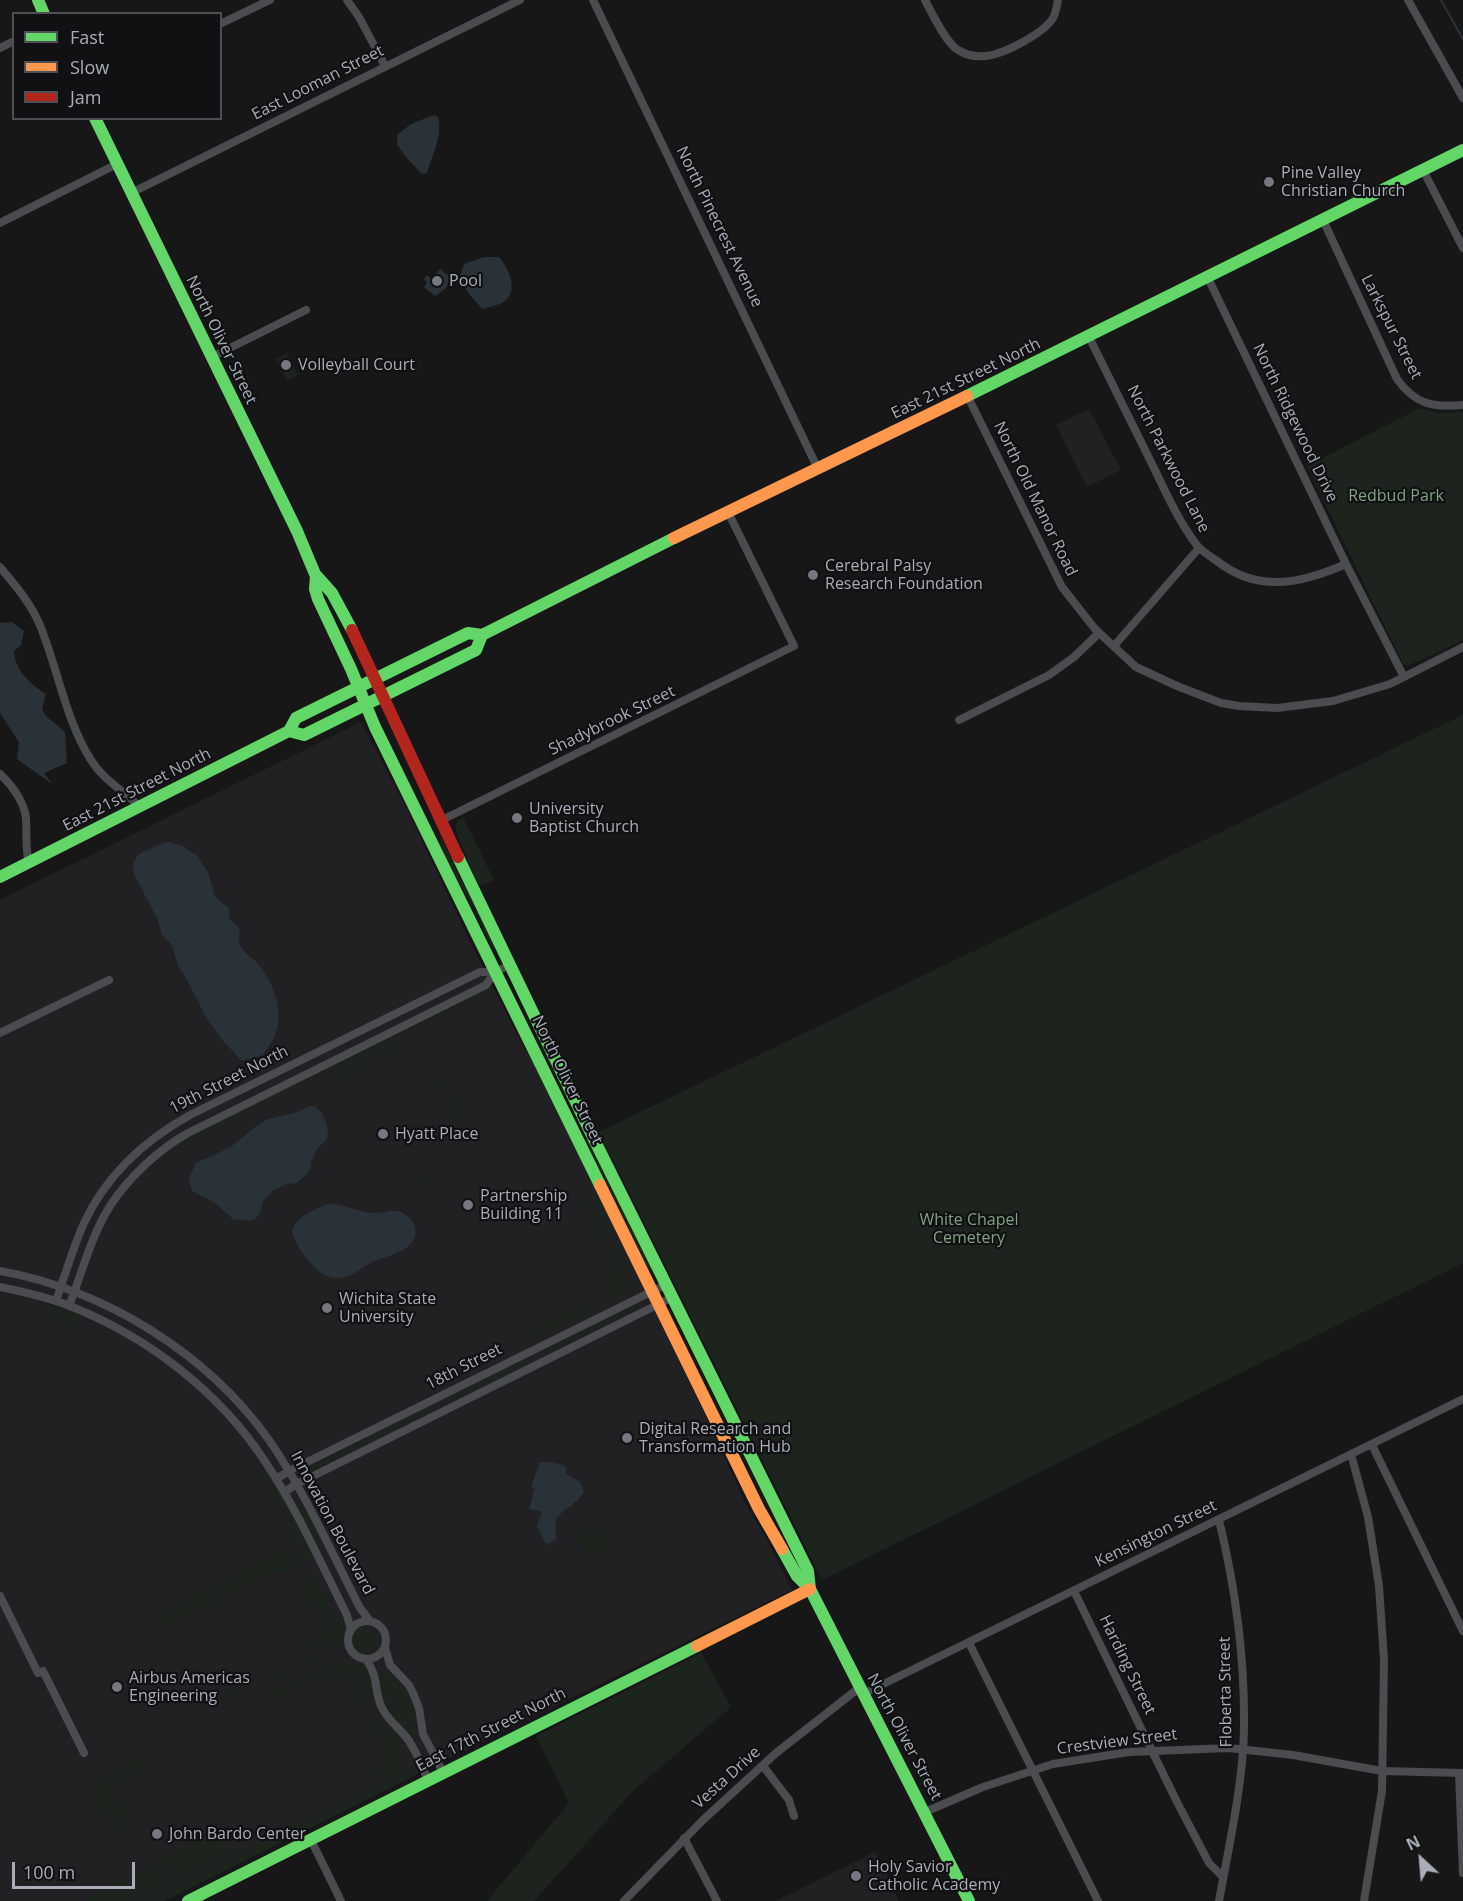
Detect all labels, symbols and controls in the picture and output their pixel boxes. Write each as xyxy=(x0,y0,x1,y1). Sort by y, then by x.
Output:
legend xyxy=(12,12,222,120)
text: Fast xyxy=(70,25,104,49)
street label: East Looman Street xyxy=(249,41,387,125)
text: Slow xyxy=(70,55,109,79)
text: Jam xyxy=(70,85,102,109)
street label: North Pinecrest Avenue xyxy=(672,143,766,311)
place label: Pine Valley Christian Church xyxy=(1281,163,1405,201)
marker: Pine Valley Christian Church xyxy=(1262,175,1276,189)
place label: Pool xyxy=(449,271,482,291)
street label: Larkspur Street xyxy=(1356,271,1426,383)
street label: North Oliver Street xyxy=(182,273,260,407)
marker: Pool xyxy=(430,274,444,288)
street label: East 21st Street North xyxy=(888,335,1044,423)
street label: North Ridgewood Drive xyxy=(1248,341,1342,505)
place label: Volleyball Court xyxy=(298,355,415,375)
marker: Volleyball Court xyxy=(279,358,293,372)
street label: North Parkwood Lane xyxy=(1122,382,1214,536)
street label: North Old Manor Road xyxy=(989,418,1081,580)
park label: Redbud Park xyxy=(1348,486,1444,506)
place label: Cerebral Palsy Research Foundation xyxy=(825,556,983,594)
marker: Cerebral Palsy Research Foundation xyxy=(806,568,820,582)
street label: Shadybrook Street xyxy=(546,682,678,760)
street label: East 21st Street North xyxy=(60,744,214,836)
place label: University Baptist Church xyxy=(529,799,639,837)
marker: University Baptist Church xyxy=(510,811,524,825)
street label: North Oliver Street xyxy=(528,1013,606,1147)
street label: 19th Street North xyxy=(166,1042,292,1118)
place label: Hyatt Place xyxy=(395,1124,478,1144)
marker: Hyatt Place xyxy=(376,1127,390,1141)
place label: Partnership Building 11 xyxy=(480,1186,567,1224)
marker: Partnership Building 11 xyxy=(461,1198,475,1212)
park label: White Chapel Cemetery xyxy=(919,1210,1019,1248)
place label: Wichita State University xyxy=(339,1289,436,1327)
marker: Wichita State University xyxy=(320,1301,334,1315)
street label: 18th Street xyxy=(423,1340,505,1394)
place label: Digital Research and Transformation Hub xyxy=(639,1419,791,1457)
marker: Digital Research and Transformation Hub xyxy=(620,1431,634,1445)
street label: Innovation Boulevard xyxy=(286,1448,378,1598)
street label: Kensington Street xyxy=(1092,1496,1220,1572)
street label: Harding Street xyxy=(1095,1612,1159,1718)
street label: Floberta Street xyxy=(1215,1637,1237,1747)
place label: Airbus Americas Engineering xyxy=(129,1668,250,1706)
street label: North Oliver Street xyxy=(862,1670,946,1804)
marker: Airbus Americas Engineering xyxy=(110,1680,124,1694)
street label: East 17th Street North xyxy=(413,1684,569,1776)
street label: Crestview Street xyxy=(1056,1725,1178,1759)
street label: Vesta Drive xyxy=(689,1743,765,1813)
place label: John Bardo Center xyxy=(169,1824,306,1844)
marker: John Bardo Center xyxy=(150,1827,164,1841)
north arrow xyxy=(1391,1829,1451,1889)
text: N xyxy=(1402,1830,1424,1856)
scale bar xyxy=(15,1850,138,1888)
place label: Holy Savior Catholic Academy xyxy=(868,1857,1000,1895)
text: 100 m xyxy=(23,1860,75,1884)
marker: Holy Savior Catholic Academy xyxy=(849,1869,863,1883)

